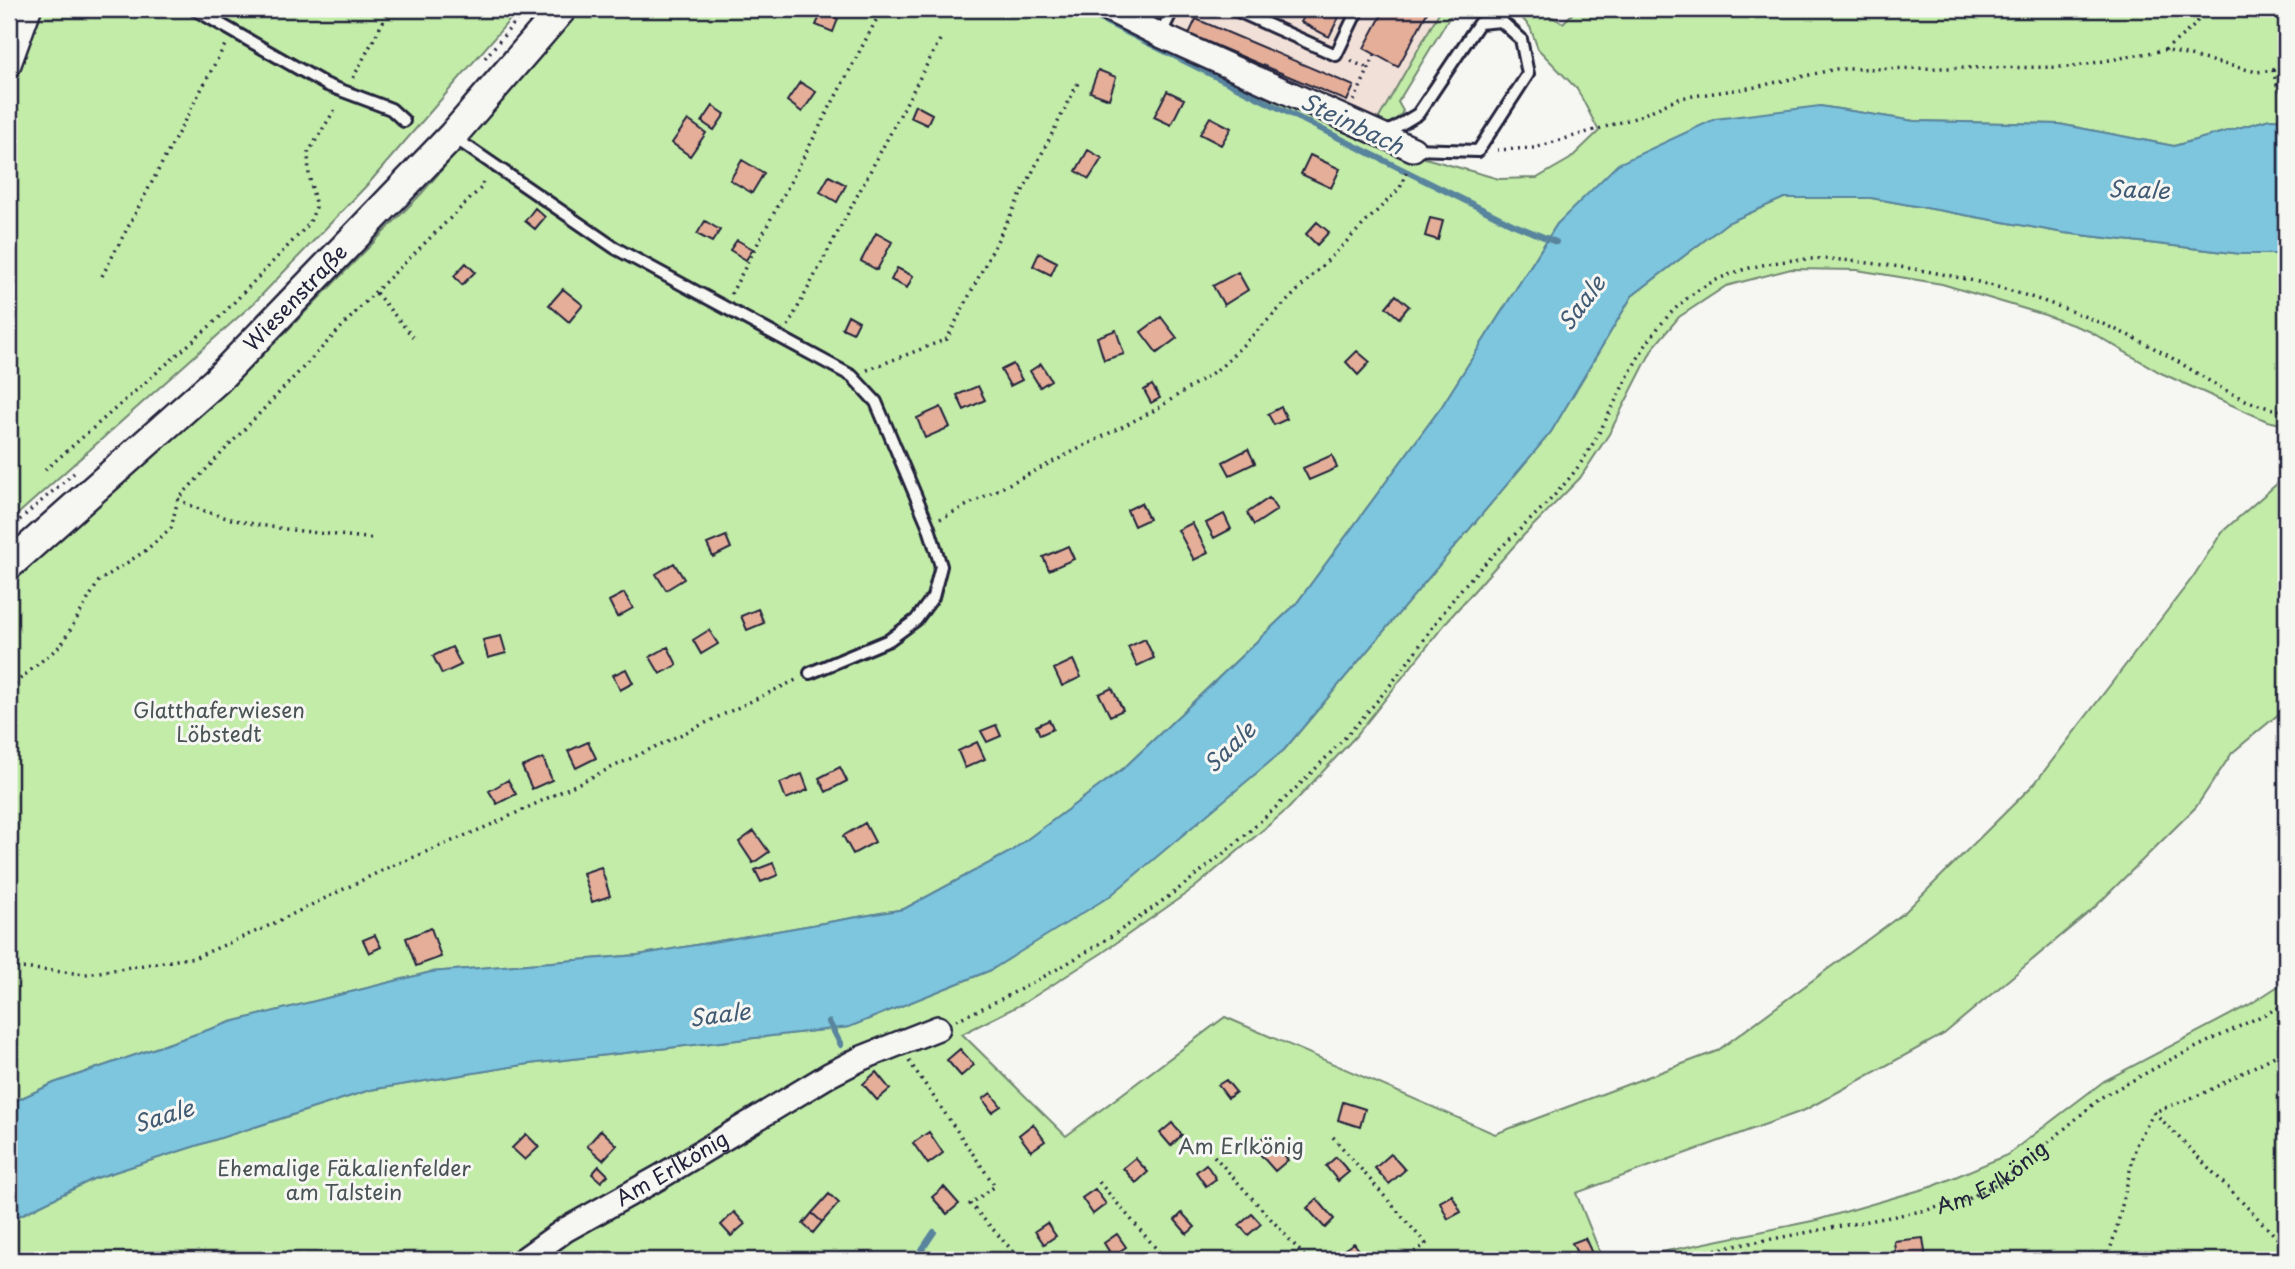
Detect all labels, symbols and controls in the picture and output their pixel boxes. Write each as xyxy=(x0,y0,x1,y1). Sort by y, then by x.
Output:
water label: Steinbach xyxy=(1295,83,1410,163)
water label: Saale xyxy=(2108,170,2171,207)
street label: Wiesenstraße xyxy=(235,236,354,358)
water label: Saale xyxy=(1548,266,1614,337)
park label: Glatthaferwiesen Löbstedt xyxy=(133,693,305,749)
water label: Saale xyxy=(1195,711,1264,780)
water label: Saale xyxy=(687,992,753,1035)
water label: Saale xyxy=(129,1089,199,1140)
street label: Am Erlkönig xyxy=(609,1122,734,1213)
park label: Am Erlkönig xyxy=(1178,1129,1304,1161)
street label: Am Erlkönig xyxy=(1932,1132,2054,1221)
park label: Ehemalige Fäkalienfelder am Talstein xyxy=(217,1151,471,1207)

